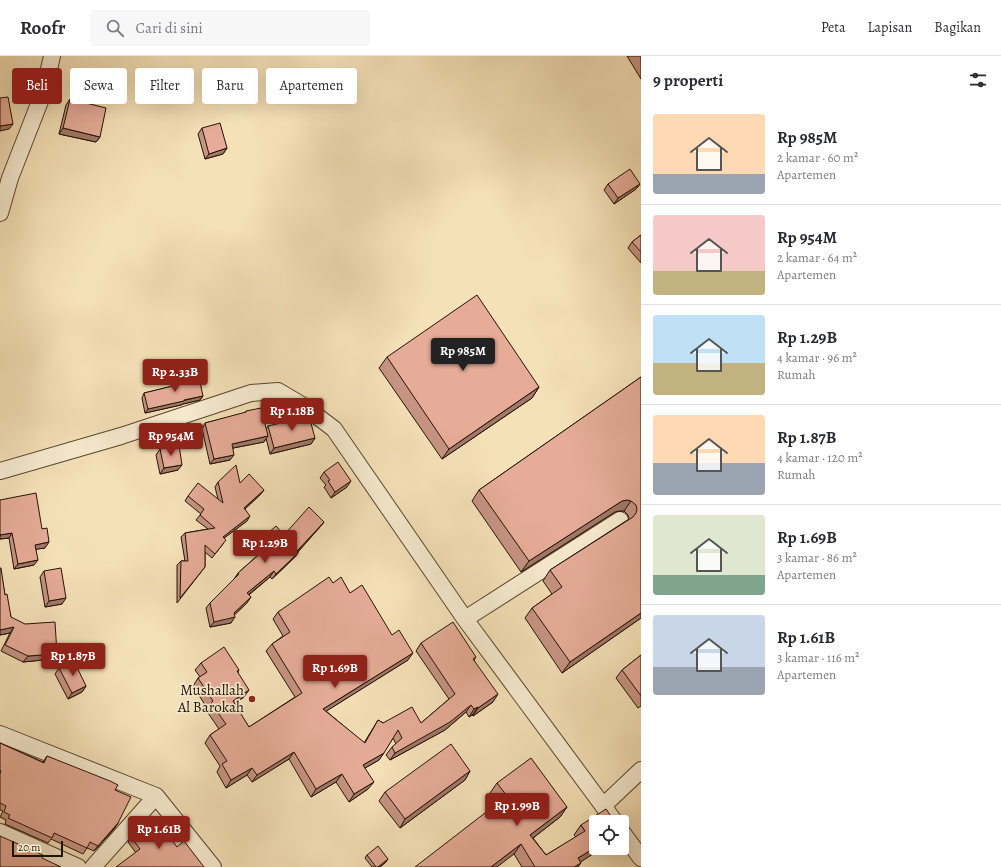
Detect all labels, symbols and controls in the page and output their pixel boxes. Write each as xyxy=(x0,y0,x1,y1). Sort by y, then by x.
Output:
search box xyxy=(90,10,370,46)
text: Roofr xyxy=(20,15,66,41)
icon: search xyxy=(104,17,126,39)
text: Cari di sini xyxy=(136,18,203,38)
text: Peta xyxy=(821,18,845,37)
text: Lapisan xyxy=(867,18,912,37)
text: Bagikan xyxy=(934,18,981,37)
chip: Beli xyxy=(12,68,62,104)
chip: Sewa xyxy=(70,68,127,104)
chip: Filter xyxy=(135,68,194,104)
chip: Baru xyxy=(202,68,258,104)
chip: Apartemen xyxy=(266,68,357,104)
text: 9 properti xyxy=(653,69,723,92)
icon: filters xyxy=(967,69,989,91)
text: Rp 985M xyxy=(777,126,837,149)
icon: home xyxy=(685,130,733,178)
text: 2 kamar · 60 m² xyxy=(777,149,858,166)
text: Apartemen xyxy=(777,166,836,183)
text: Rp 954M xyxy=(777,226,837,249)
icon: home xyxy=(685,231,733,279)
text: 2 kamar · 64 m² xyxy=(777,249,857,266)
text: Apartemen xyxy=(777,266,836,283)
text: Rp 1.29B xyxy=(777,326,837,349)
icon: home xyxy=(685,331,733,379)
pin: Rp 985M xyxy=(426,338,500,372)
text: Rp 985M xyxy=(440,342,486,359)
text: 4 kamar · 96 m² xyxy=(777,349,857,366)
pin: Rp 2.33B xyxy=(134,359,216,393)
text: Rp 2.33B xyxy=(152,363,198,380)
text: Rumah xyxy=(777,366,815,383)
pin: Rp 1.18B xyxy=(251,398,333,432)
text: Rp 1.18B xyxy=(270,402,314,419)
pin: Rp 954M xyxy=(134,423,208,457)
text: Rp 1.87B xyxy=(777,426,836,449)
text: Rp 954M xyxy=(148,427,194,444)
icon: home xyxy=(685,431,733,479)
text: 4 kamar · 120 m² xyxy=(777,449,863,466)
text: Rumah xyxy=(777,466,815,483)
text: Rp 1.69B xyxy=(777,526,837,549)
pin: Rp 1.29B xyxy=(224,530,306,564)
icon: home xyxy=(685,531,733,579)
text: Rp 1.29B xyxy=(242,534,288,551)
text: 3 kamar · 86 m² xyxy=(777,549,857,566)
text: Apartemen xyxy=(777,566,836,583)
text: Rp 1.61B xyxy=(777,626,835,649)
icon: home xyxy=(685,631,733,679)
pin: Rp 1.87B xyxy=(32,643,114,677)
text: Rp 1.87B xyxy=(50,647,96,664)
text: 3 kamar · 116 m² xyxy=(777,649,859,666)
pin: Rp 1.69B xyxy=(294,655,376,689)
text: Rp 1.69B xyxy=(312,659,358,676)
text: Apartemen xyxy=(777,666,836,683)
place label: Mushallah Al Barokah xyxy=(177,680,244,717)
marker: Mushallah Al Barokah xyxy=(247,694,257,704)
pin: Rp 1.99B xyxy=(476,793,558,827)
text: Rp 1.99B xyxy=(494,797,540,814)
map controls xyxy=(589,815,629,855)
button: locate xyxy=(589,815,629,855)
pin: Rp 1.61B xyxy=(118,816,200,850)
text: Rp 1.61B xyxy=(137,820,181,837)
scale bar xyxy=(12,839,63,858)
text: 20 m xyxy=(18,840,40,855)

